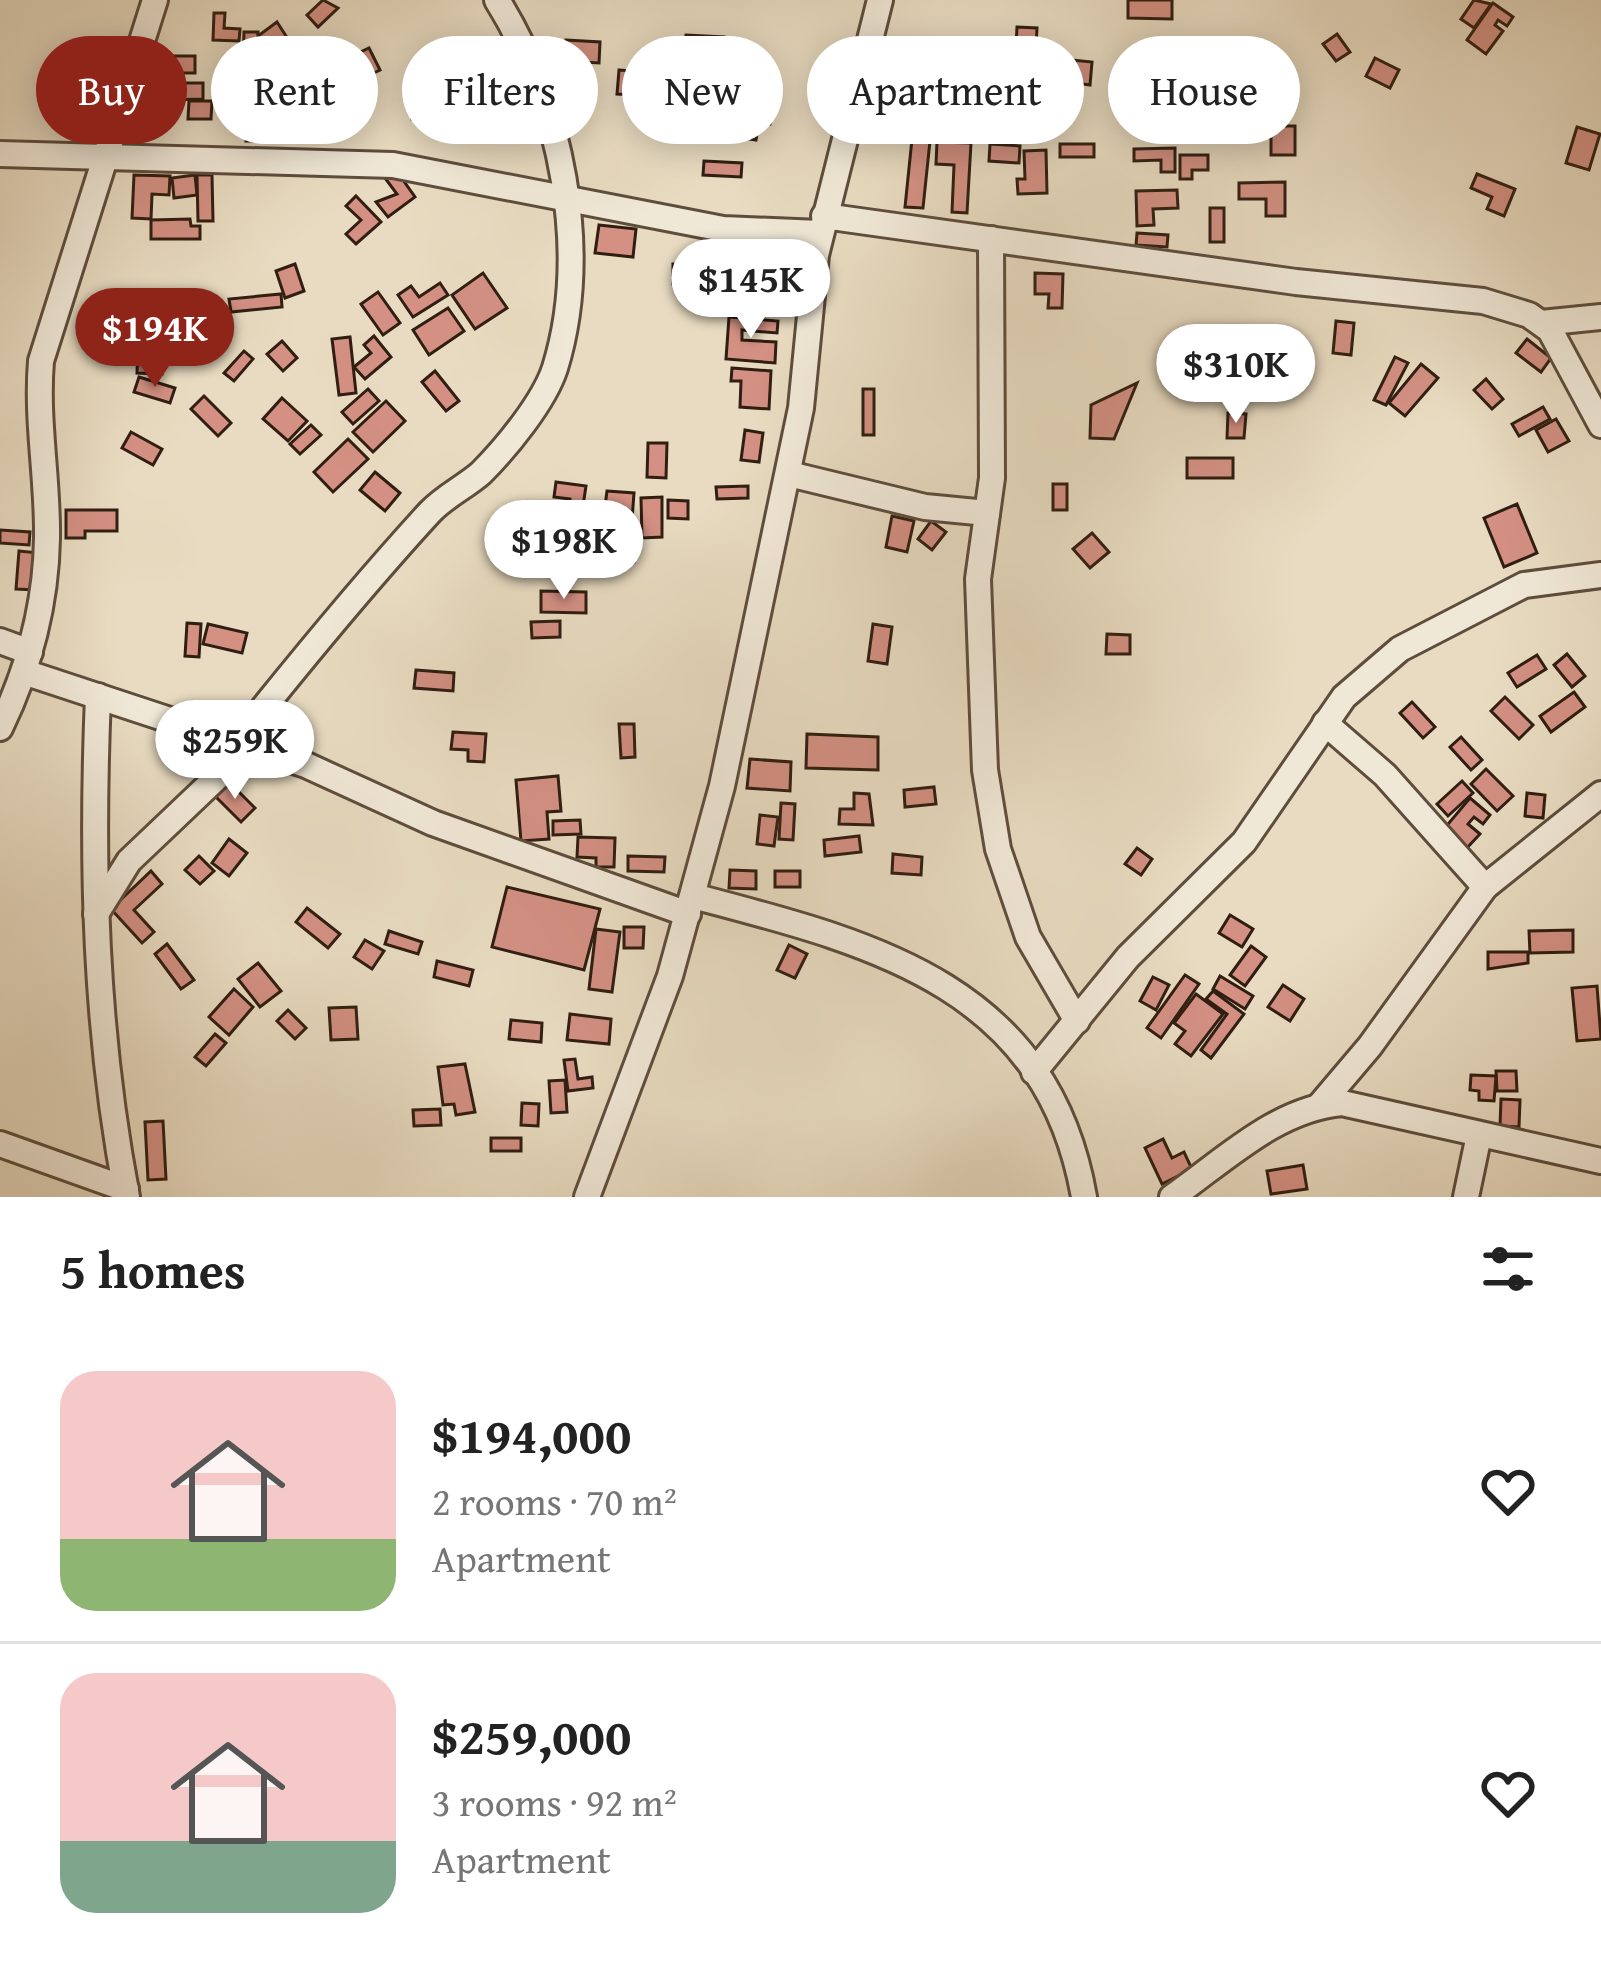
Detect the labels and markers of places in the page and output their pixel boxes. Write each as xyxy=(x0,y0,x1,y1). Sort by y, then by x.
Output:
pin: $145K xyxy=(667,239,835,341)
pin: $194K xyxy=(71,288,239,390)
pin: $310K xyxy=(1152,324,1320,426)
pin: $198K xyxy=(480,500,648,602)
pin: $259K xyxy=(151,700,319,802)

